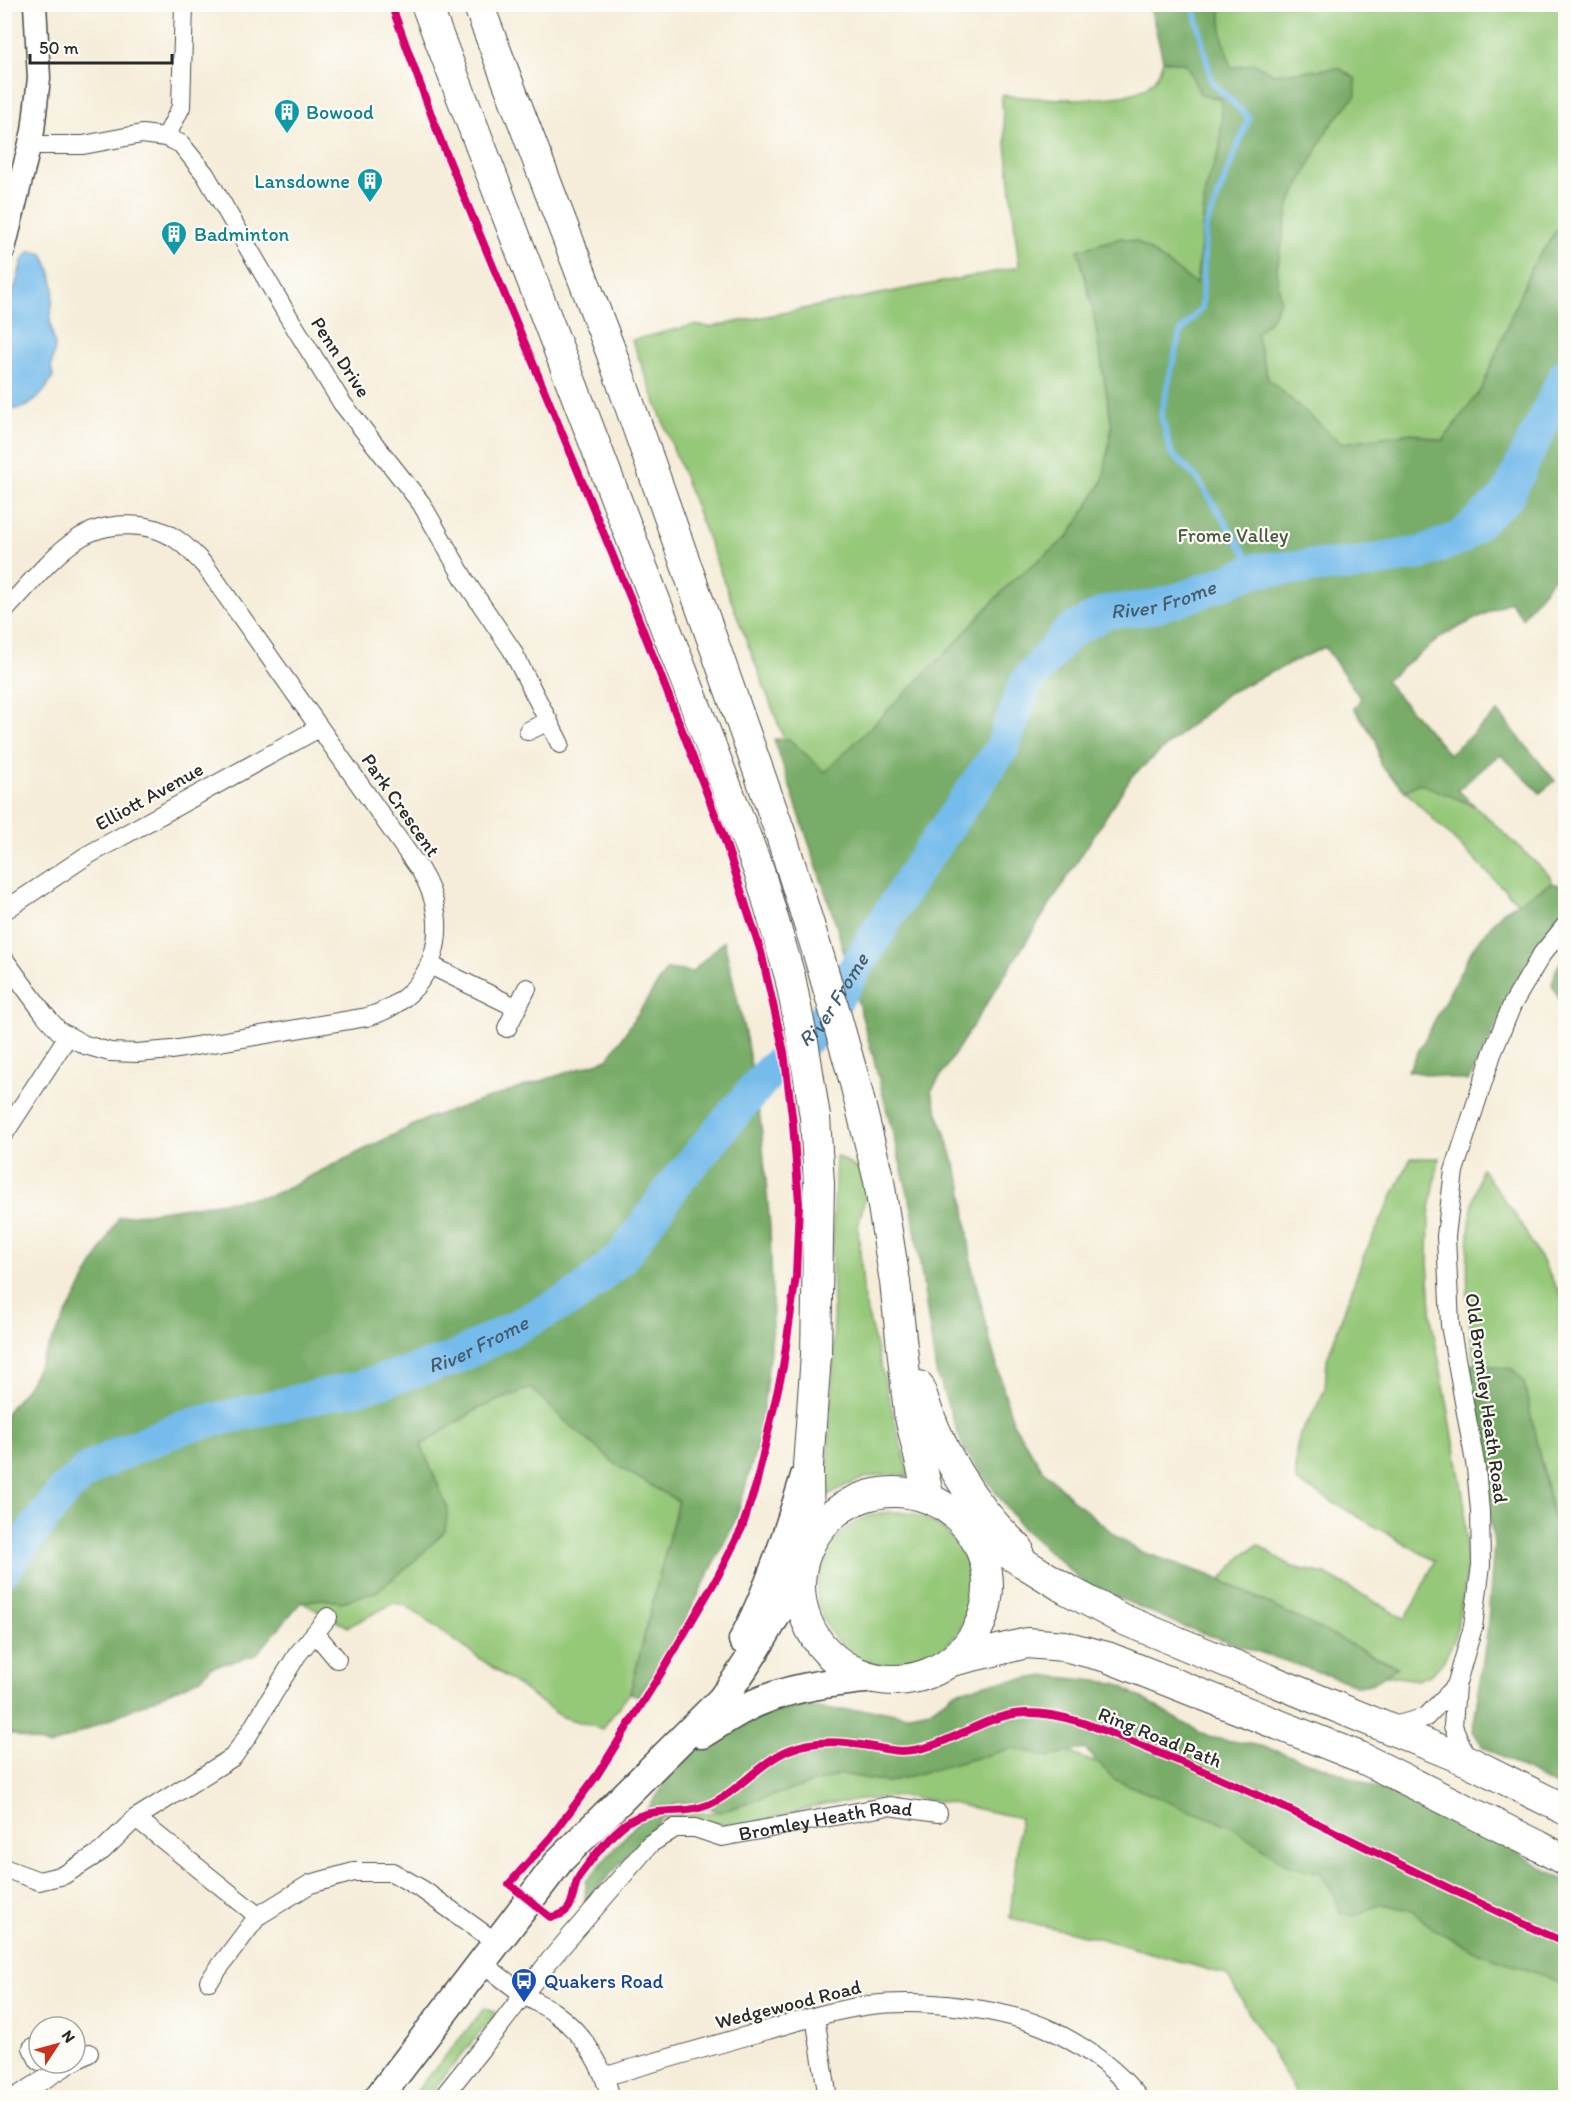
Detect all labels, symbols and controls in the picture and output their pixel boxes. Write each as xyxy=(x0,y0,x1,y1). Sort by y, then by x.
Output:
scale bar xyxy=(30,27,172,65)
text: 50 m xyxy=(39,37,79,59)
building icon: Bowood xyxy=(272,97,302,135)
place label: Bowood xyxy=(306,100,374,124)
building icon: Lansdowne xyxy=(355,166,385,204)
place label: Lansdowne xyxy=(254,169,350,193)
building icon: Badminton xyxy=(159,219,189,257)
place label: Badminton xyxy=(194,222,290,246)
street label: Penn Drive xyxy=(306,312,376,402)
park label: Frome Valley xyxy=(1178,523,1289,547)
water label: River Frome xyxy=(1109,574,1220,624)
street label: Park Crescent xyxy=(357,749,445,861)
street label: Elliott Avenue xyxy=(91,756,207,836)
water label: River Frome xyxy=(793,947,874,1052)
street label: Old Bromley Heath Road xyxy=(1460,1291,1514,1505)
water label: River Frome xyxy=(425,1309,533,1378)
street label: Ring Road Path xyxy=(1095,1701,1225,1773)
street label: Bromley Heath Road xyxy=(737,1794,914,1846)
bus stop icon: Quakers Road xyxy=(509,1966,539,2004)
place label: Quakers Road xyxy=(544,1969,664,1993)
street label: Wedgewood Road xyxy=(713,1974,864,2034)
north arrow xyxy=(27,2015,87,2075)
text: N xyxy=(58,2027,80,2046)

